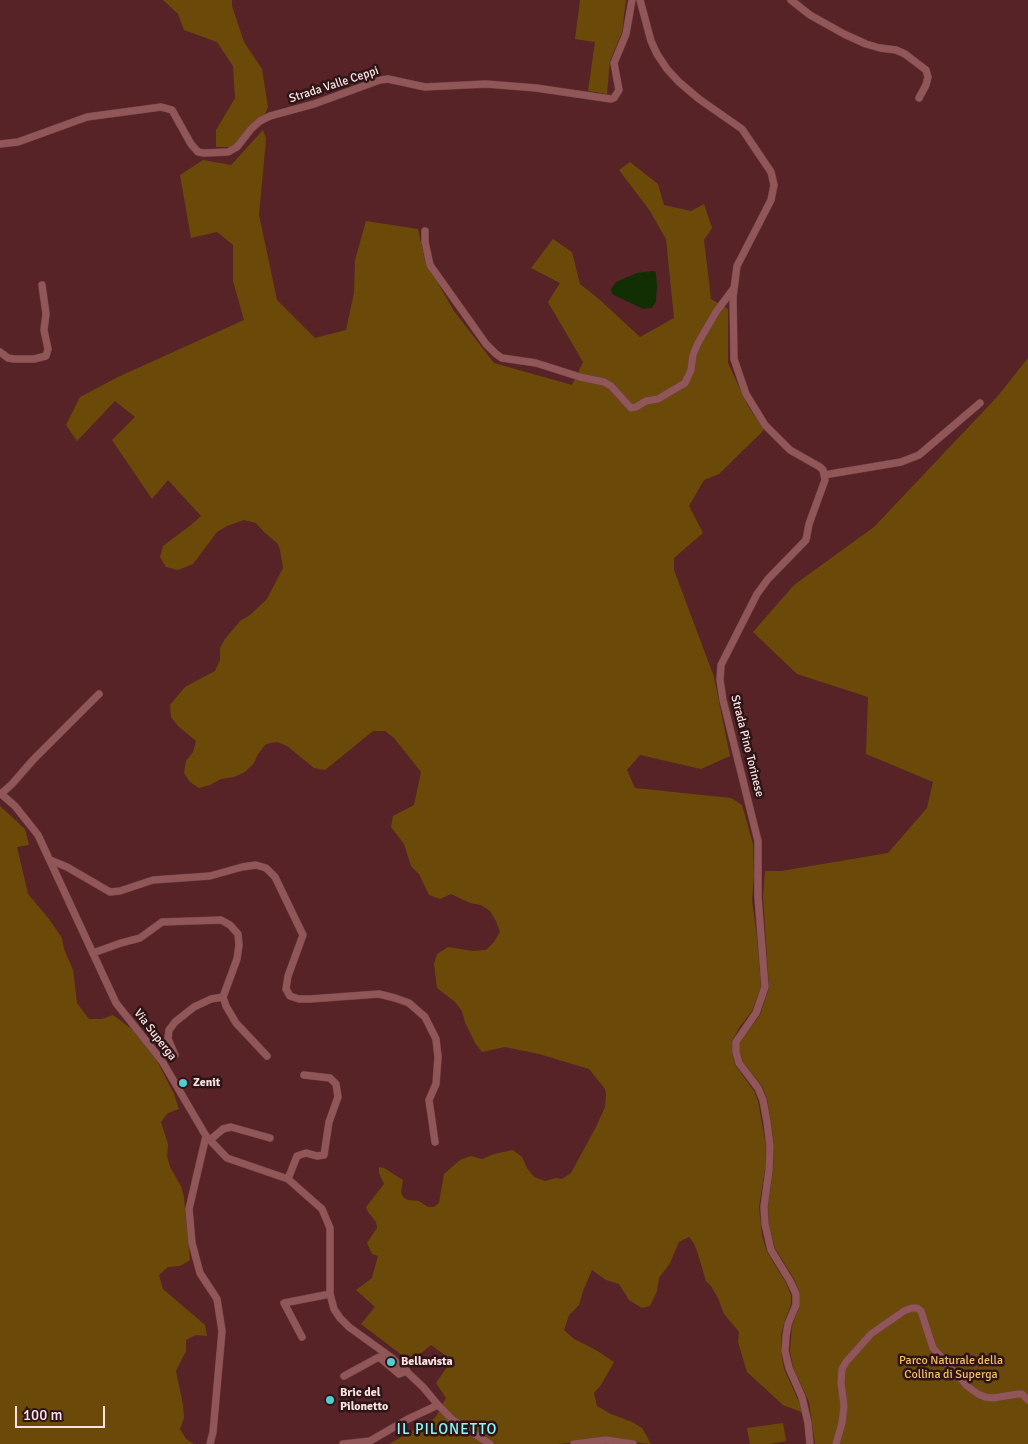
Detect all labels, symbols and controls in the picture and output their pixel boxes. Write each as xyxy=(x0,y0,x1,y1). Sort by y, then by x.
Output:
street label: Strada Valle Ceppi xyxy=(287,64,381,106)
street label: Strada Pino Torinese xyxy=(727,693,767,799)
street label: Via Superga xyxy=(130,1006,180,1064)
place label: Zenit xyxy=(193,1076,220,1090)
marker: Zenit xyxy=(177,1077,189,1089)
park label: Parco Naturale della Collina di Superga xyxy=(899,1354,1003,1382)
place label: Bellavista xyxy=(401,1355,453,1369)
marker: Bellavista xyxy=(385,1356,397,1368)
place label: Bric del Pilonetto xyxy=(340,1386,388,1414)
marker: Bric del Pilonetto xyxy=(324,1394,336,1406)
scale bar xyxy=(18,1396,108,1428)
text: 100 m xyxy=(23,1406,63,1424)
district label: IL PILONETTO xyxy=(395,1421,499,1439)

